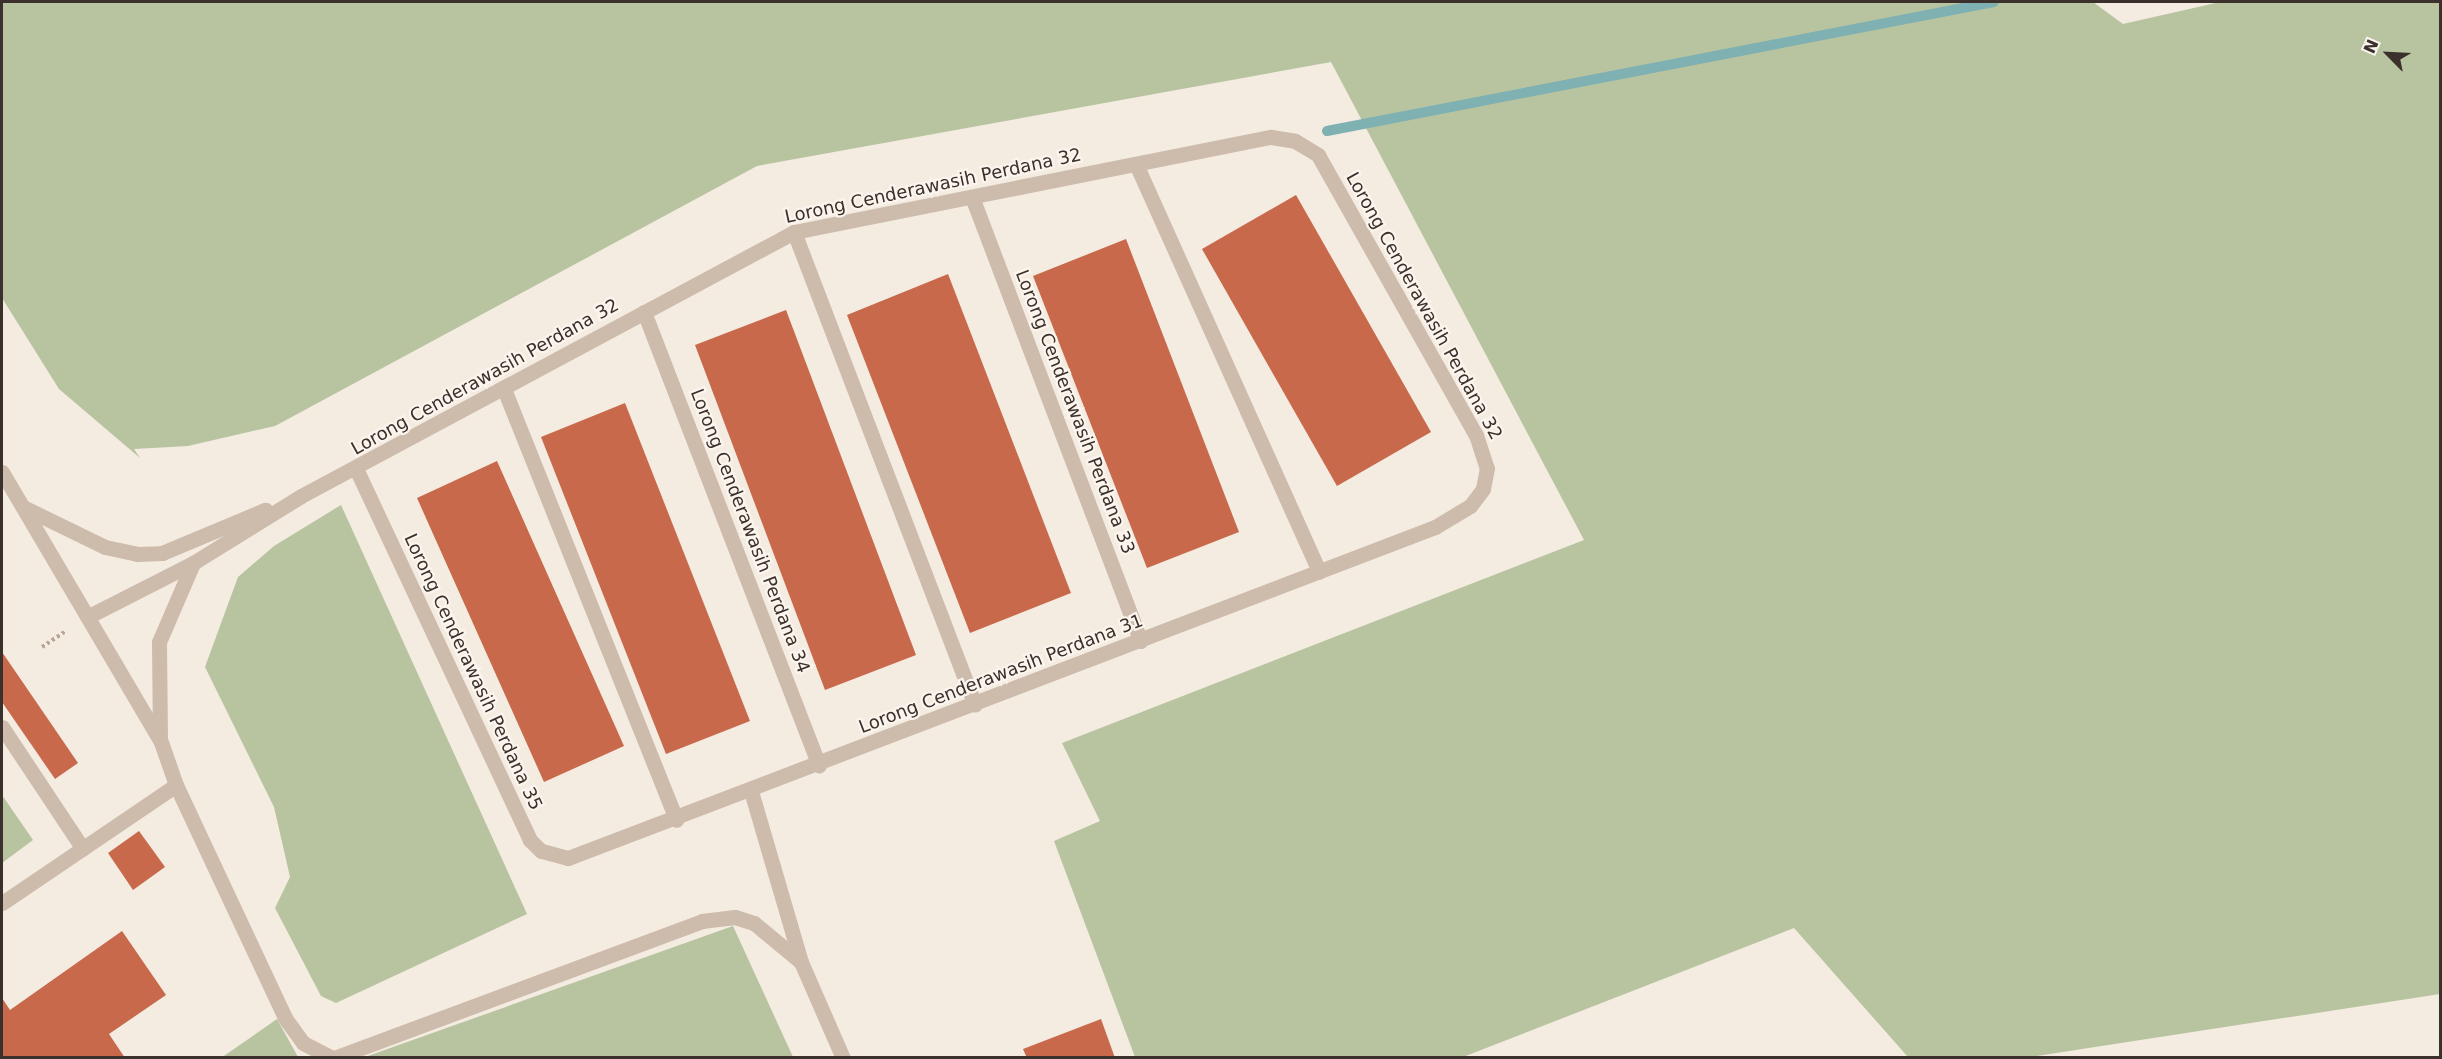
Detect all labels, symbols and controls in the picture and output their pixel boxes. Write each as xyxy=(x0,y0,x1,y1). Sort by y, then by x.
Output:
north arrow xyxy=(2358,24,2418,84)
text: N xyxy=(2360,37,2382,56)
street label: Lorong Cenderawasih Perdana 32 xyxy=(783,144,1083,228)
street label: Lorong Cenderawasih Perdana 32 xyxy=(1341,169,1507,443)
street label: Lorong Cenderawasih Perdana 33 xyxy=(1011,267,1139,557)
street label: Lorong Cenderawasih Perdana 32 xyxy=(348,294,622,460)
street label: Lorong Cenderawasih Perdana 34 xyxy=(686,386,814,676)
street label: Lorong Cenderawasih Perdana 35 xyxy=(399,530,547,814)
street label: Lorong Cenderawasih Perdana 31 xyxy=(856,610,1146,738)

